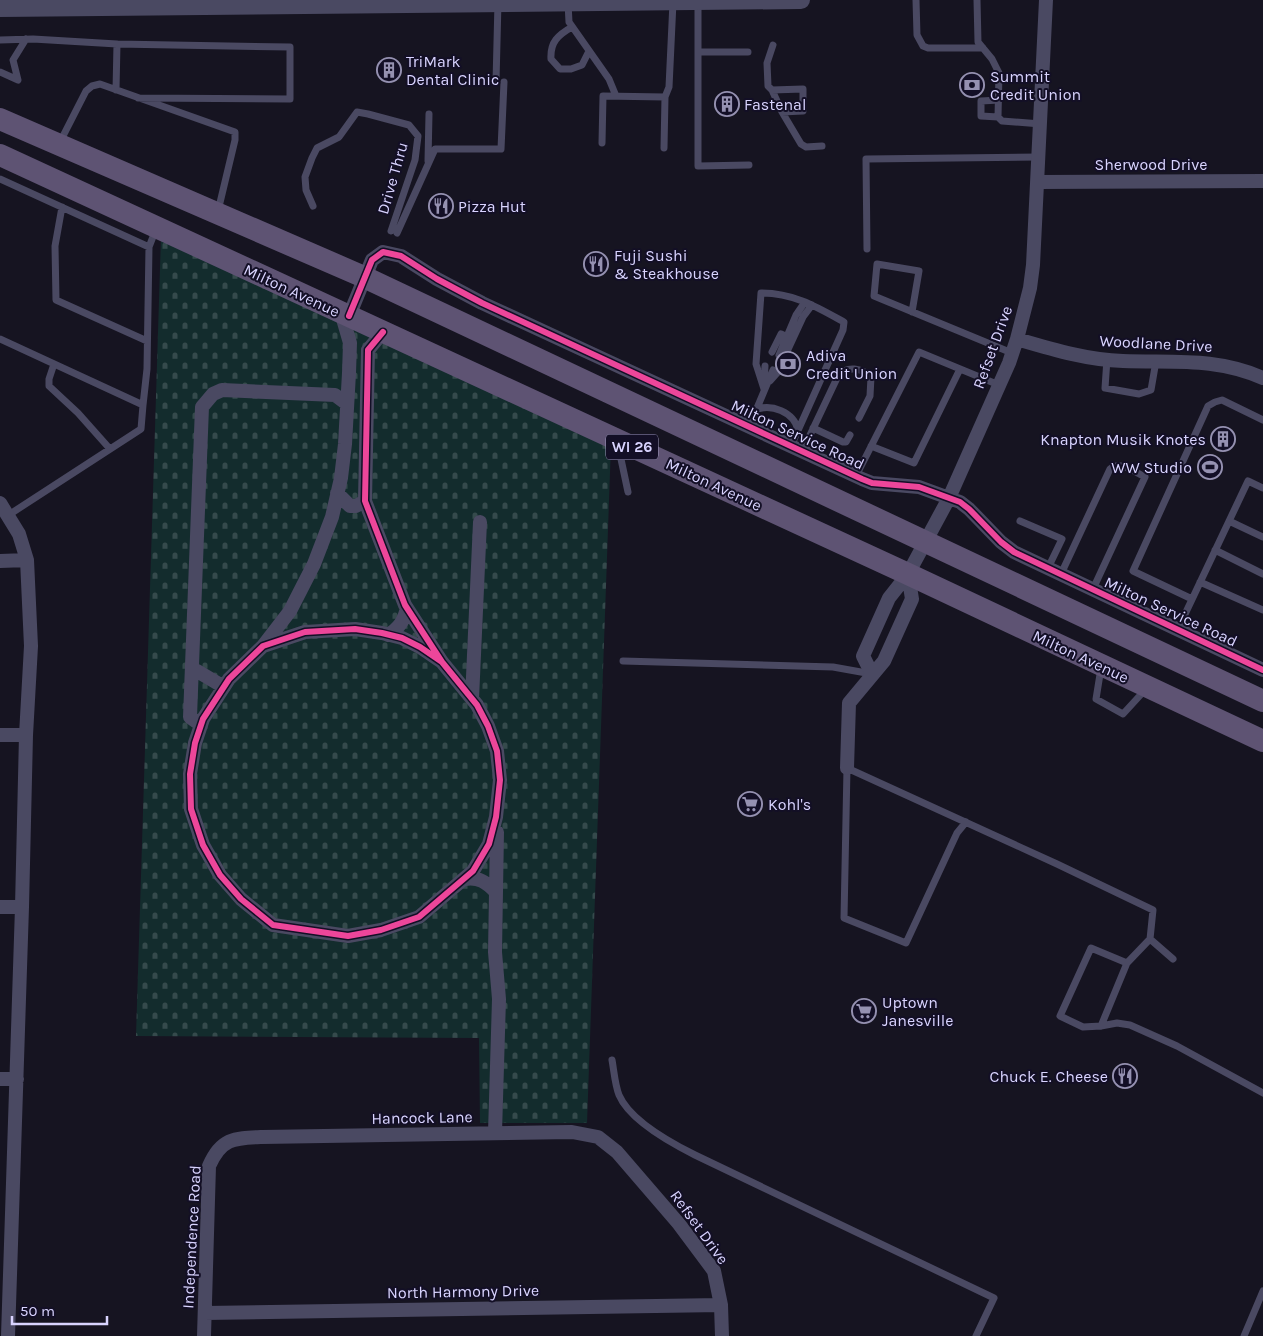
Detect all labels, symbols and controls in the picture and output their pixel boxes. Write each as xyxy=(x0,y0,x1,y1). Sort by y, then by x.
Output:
place label: TriMark Dental Clinic xyxy=(406,52,499,89)
building icon: TriMark Dental Clinic xyxy=(376,57,402,83)
place label: Summit Credit Union xyxy=(990,67,1081,104)
bank icon: Summit Credit Union xyxy=(959,72,985,98)
building icon: Fastenal xyxy=(714,91,740,117)
place label: Fastenal xyxy=(744,95,806,114)
street label: Drive Thru xyxy=(373,140,412,216)
street label: Sherwood Drive xyxy=(1094,155,1208,174)
restaurant icon: Pizza Hut xyxy=(428,193,454,219)
place label: Pizza Hut xyxy=(458,197,526,216)
place label: Fuji Sushi & Steakhouse xyxy=(614,246,719,283)
restaurant icon: Fuji Sushi & Steakhouse xyxy=(583,251,609,277)
street label: Milton Avenue xyxy=(241,260,343,321)
street label: Refset Drive xyxy=(969,303,1016,391)
street label: Woodlane Drive xyxy=(1099,331,1213,356)
place label: Adiva Credit Union xyxy=(806,346,897,383)
bank icon: Adiva Credit Union xyxy=(775,351,801,377)
street label: Milton Service Road xyxy=(728,395,867,474)
building icon: Knapton Musik Knotes xyxy=(1210,426,1236,452)
place label: Knapton Musik Knotes xyxy=(1040,430,1206,449)
road number: WI 26 xyxy=(606,434,658,460)
street label: Milton Avenue xyxy=(663,454,765,515)
sports icon: WW Studio xyxy=(1197,454,1223,480)
place label: WW Studio xyxy=(1111,458,1192,477)
street label: Milton Service Road xyxy=(1101,572,1240,651)
street label: Milton Avenue xyxy=(1030,626,1132,687)
supermarket icon: Kohl's xyxy=(737,791,763,817)
place label: Kohl's xyxy=(768,795,811,814)
place label: Uptown Janesville xyxy=(882,993,954,1030)
supermarket icon: Uptown Janesville xyxy=(851,998,877,1024)
restaurant icon: Chuck E. Cheese xyxy=(1112,1063,1138,1089)
place label: Chuck E. Cheese xyxy=(990,1067,1108,1086)
street label: Hancock Lane xyxy=(371,1107,473,1128)
street label: Independence Road xyxy=(178,1165,205,1309)
street label: Refset Drive xyxy=(666,1187,733,1268)
street label: North Harmony Drive xyxy=(387,1281,539,1302)
scale bar xyxy=(12,1294,108,1326)
text: 50 m xyxy=(20,1302,55,1320)

